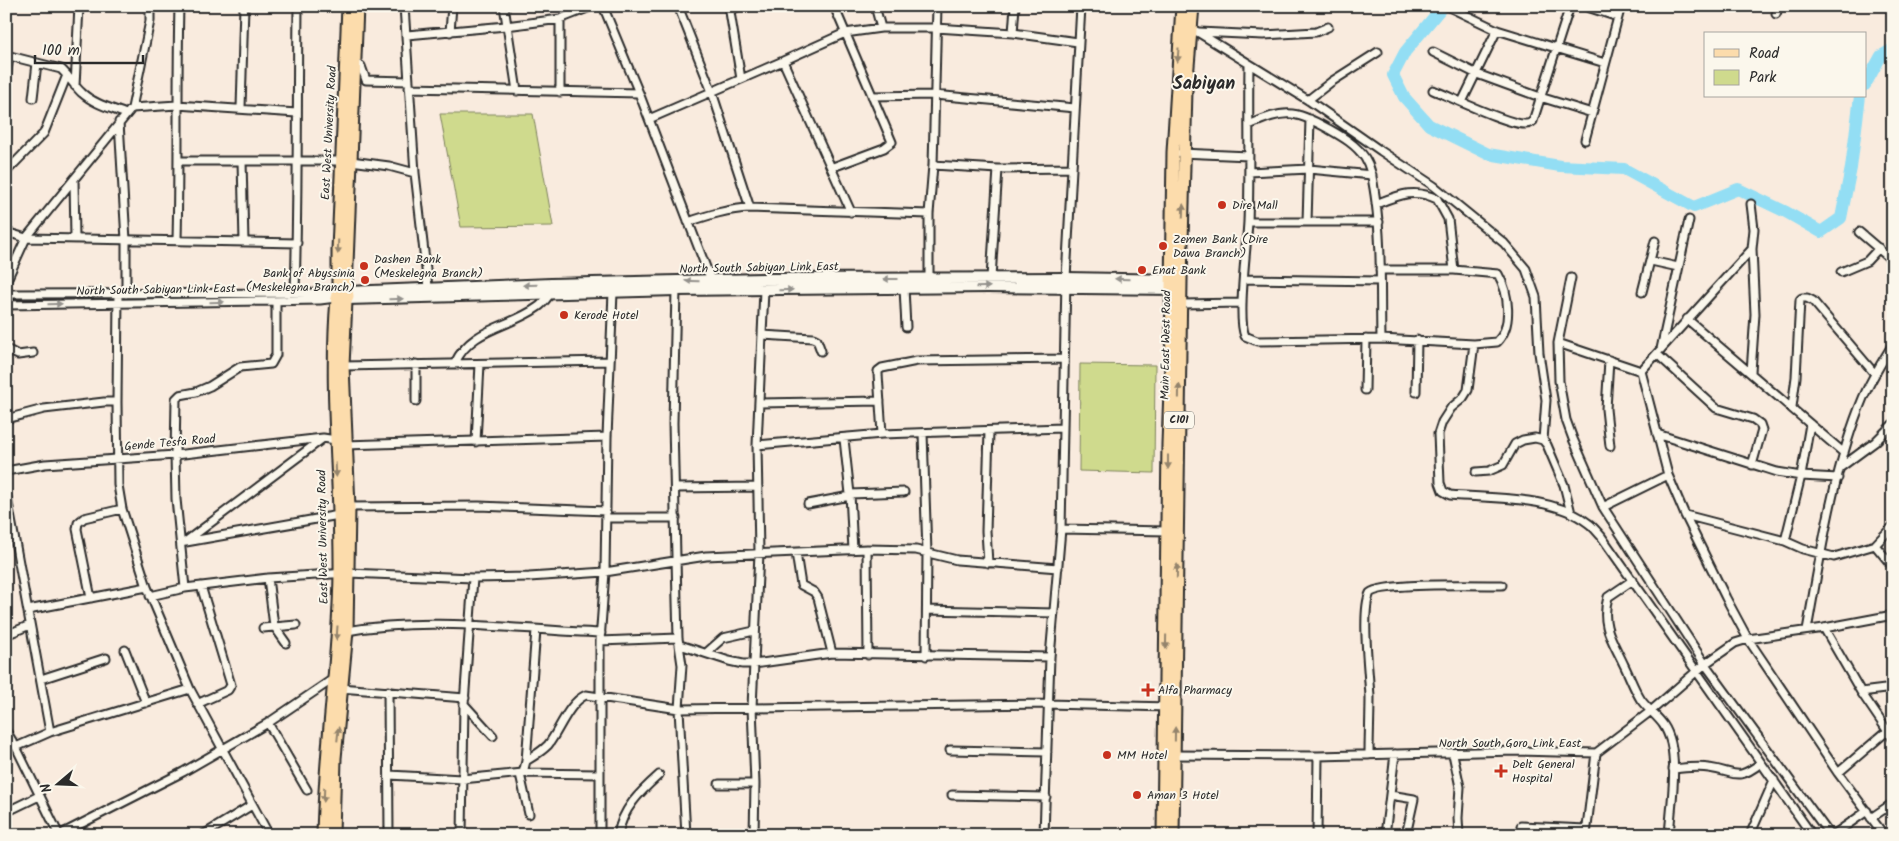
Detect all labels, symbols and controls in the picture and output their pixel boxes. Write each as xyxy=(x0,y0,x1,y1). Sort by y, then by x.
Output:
scale bar xyxy=(35,32,142,64)
legend xyxy=(1704,32,1866,98)
text: 100 m xyxy=(42,39,80,63)
text: Road xyxy=(1749,42,1780,66)
one-way arrow xyxy=(1174,47,1182,63)
street label: East West University Road xyxy=(316,64,342,201)
text: Park xyxy=(1749,66,1777,90)
district label: Sabiyan xyxy=(1173,70,1235,99)
place label: Dire Mall xyxy=(1232,196,1278,215)
marker: Dire Mall xyxy=(1216,199,1228,211)
one-way arrow xyxy=(1179,203,1187,219)
place label: Zemen Bank (Dire Dawa Branch) xyxy=(1173,230,1268,263)
one-way arrow xyxy=(334,240,342,256)
marker: Zemen Bank (Dire Dawa Branch) xyxy=(1157,240,1169,252)
place label: Dashen Bank (Meskelegna Branch) xyxy=(374,250,483,283)
street label: North South Sabiyan Link East xyxy=(679,257,839,279)
marker: Dashen Bank (Meskelegna Branch) xyxy=(358,260,370,272)
place label: Enat Bank xyxy=(1152,261,1206,280)
place label: Bank of Abyssinia (Meskelegna Branch) xyxy=(246,264,355,297)
marker: Enat Bank xyxy=(1136,264,1148,276)
marker: Bank of Abyssinia (Meskelegna Branch) xyxy=(359,274,371,286)
one-way arrow xyxy=(882,275,898,283)
one-way arrow xyxy=(1114,275,1130,283)
one-way arrow xyxy=(684,277,700,285)
street label: North South Sabiyan Link East xyxy=(76,279,236,301)
one-way arrow xyxy=(522,281,538,289)
one-way arrow xyxy=(976,283,992,291)
one-way arrow xyxy=(778,285,794,293)
street label: Main East West Road xyxy=(1156,289,1176,400)
one-way arrow xyxy=(388,294,404,302)
one-way arrow xyxy=(210,297,226,305)
one-way arrow xyxy=(47,299,63,307)
place label: Kerode Hotel xyxy=(574,306,639,325)
marker: Kerode Hotel xyxy=(558,309,570,321)
one-way arrow xyxy=(1176,383,1184,399)
road number: C101 xyxy=(1164,412,1194,428)
street label: Gende Tesfa Road xyxy=(124,429,217,456)
one-way arrow xyxy=(1164,454,1172,470)
one-way arrow xyxy=(333,463,341,479)
street label: East West University Road xyxy=(312,469,334,604)
one-way arrow xyxy=(1173,563,1181,579)
one-way arrow xyxy=(332,625,340,641)
one-way arrow xyxy=(1162,634,1170,650)
place label: Alfa Pharmacy xyxy=(1158,681,1232,700)
marker: Alfa Pharmacy xyxy=(1142,684,1154,696)
one-way arrow xyxy=(334,725,342,741)
one-way arrow xyxy=(1171,725,1179,741)
street label: North South Goro Link East xyxy=(1439,734,1582,753)
place label: MM Hotel xyxy=(1117,746,1167,765)
marker: MM Hotel xyxy=(1101,749,1113,761)
place label: Delt General Hospital xyxy=(1512,755,1575,788)
north arrow xyxy=(32,758,82,808)
marker: Delt General Hospital xyxy=(1494,764,1508,778)
text: N xyxy=(35,780,58,796)
place label: Aman 3 Hotel xyxy=(1147,786,1219,805)
one-way arrow xyxy=(320,787,328,803)
marker: Aman 3 Hotel xyxy=(1131,789,1143,801)

